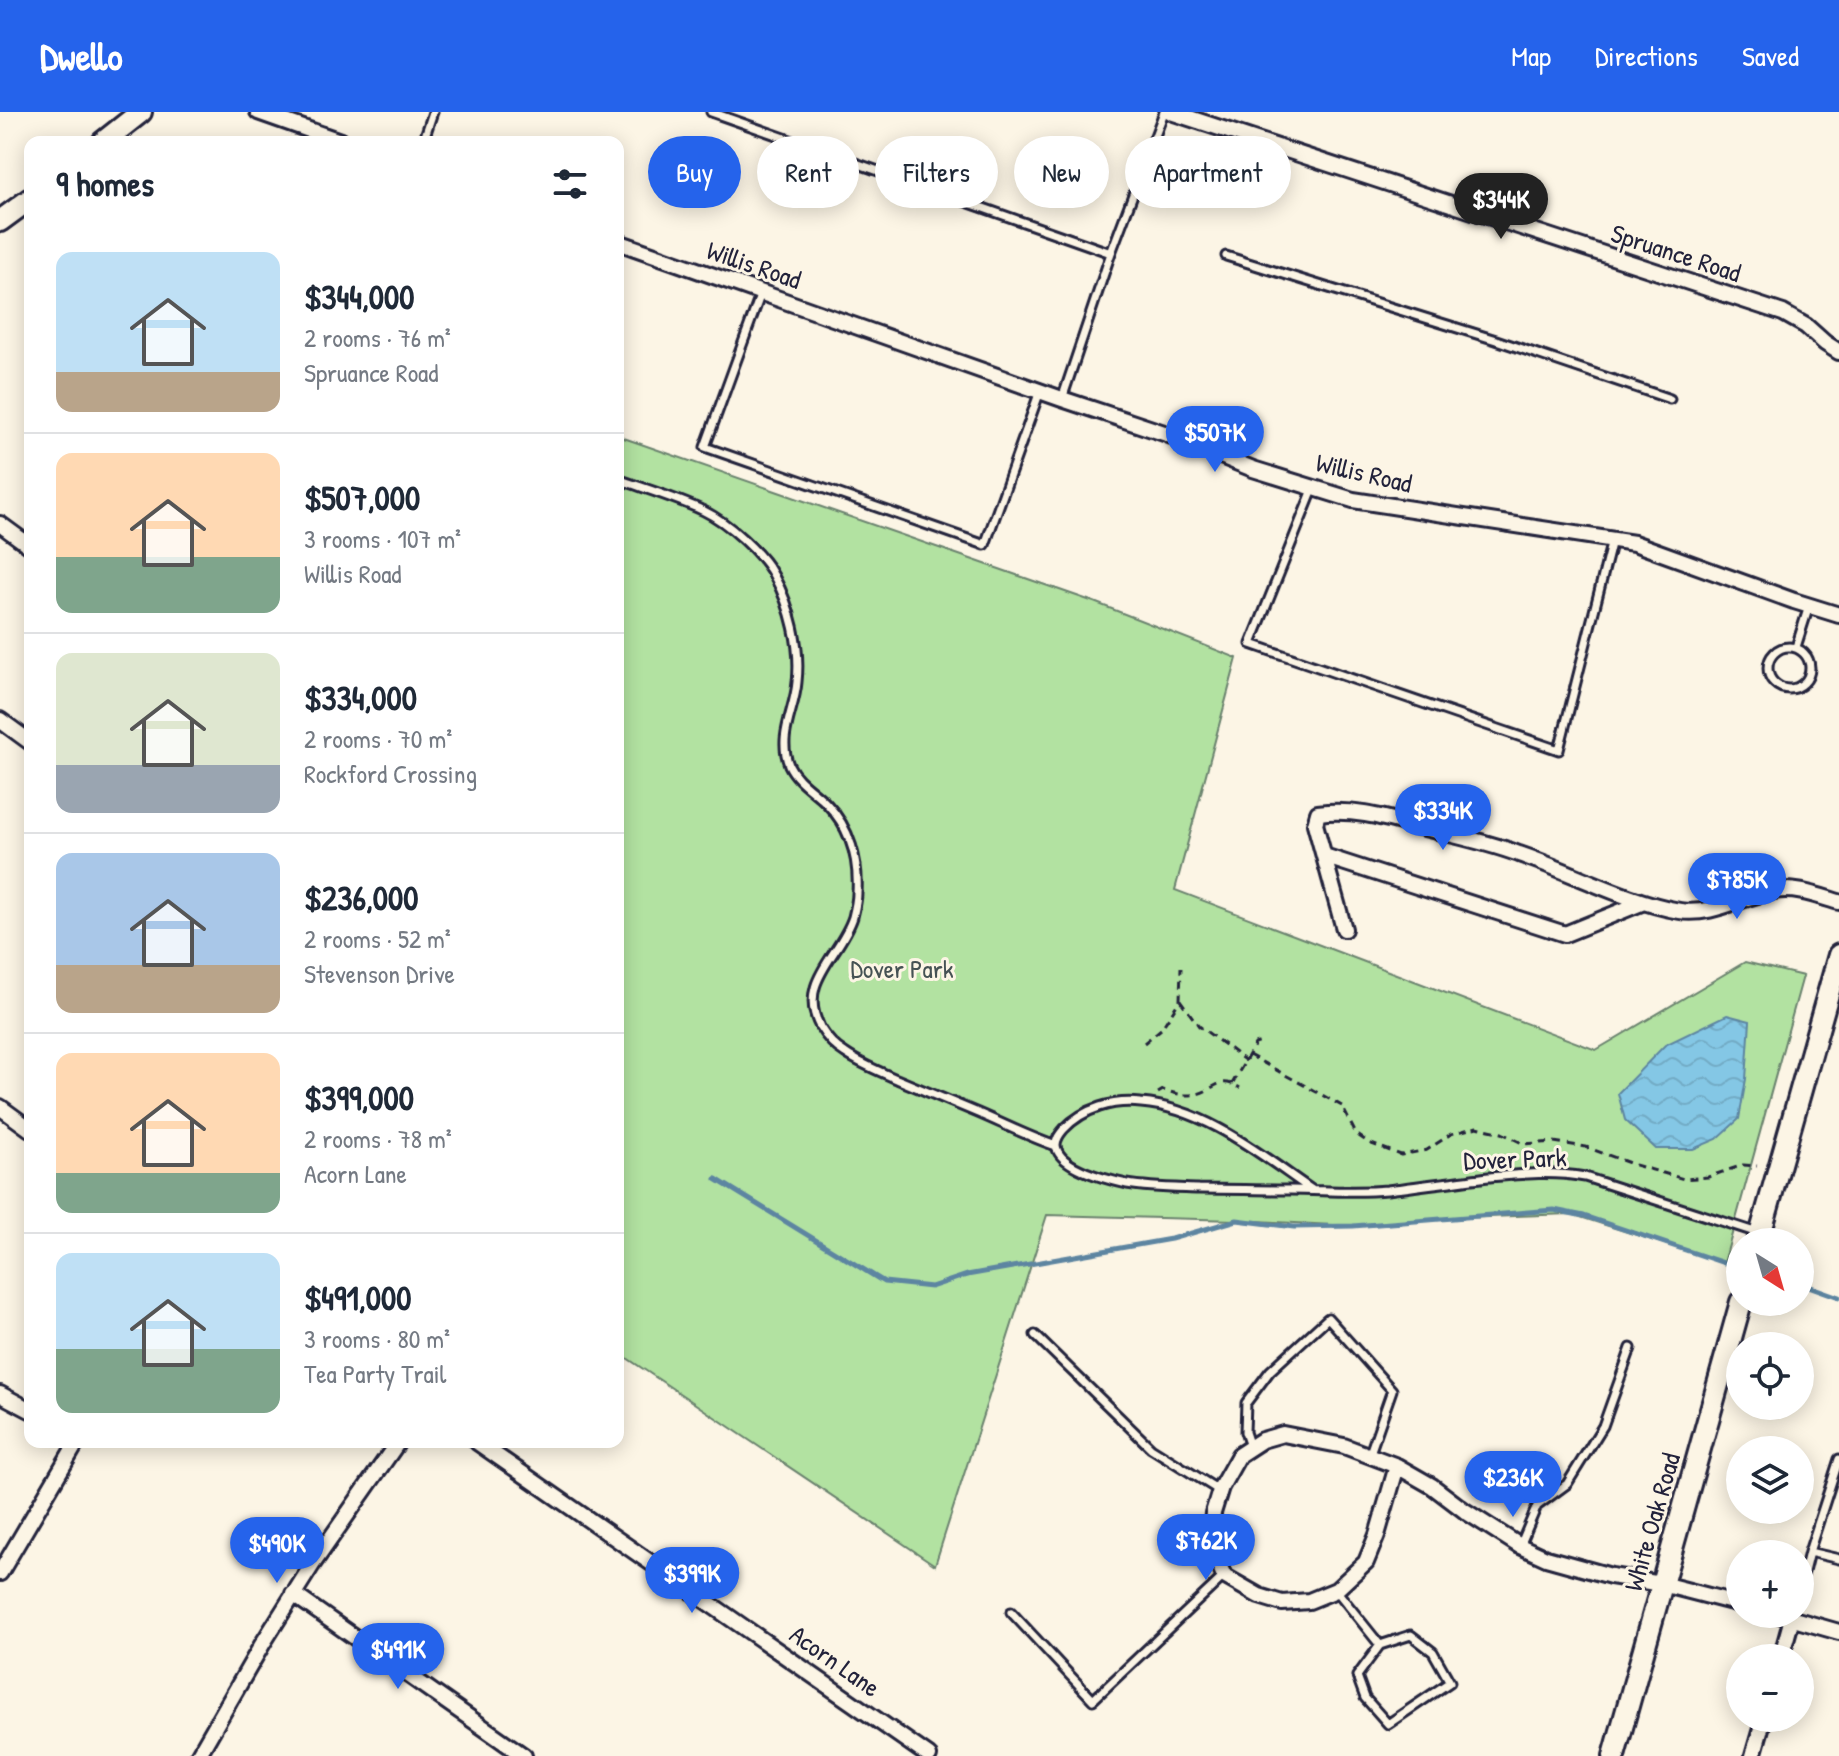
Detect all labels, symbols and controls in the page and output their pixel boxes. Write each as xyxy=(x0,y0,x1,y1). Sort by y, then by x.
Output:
text: Dwello xyxy=(40,30,122,82)
text: Map xyxy=(1511,37,1551,75)
text: Directions xyxy=(1595,37,1698,75)
text: Saved xyxy=(1742,37,1799,75)
chip: Buy xyxy=(648,136,741,208)
chip: Rent xyxy=(757,136,859,208)
chip: Filters xyxy=(875,136,998,208)
chip: New xyxy=(1014,136,1109,208)
chip: Apartment xyxy=(1125,136,1291,208)
text: 9 homes xyxy=(56,161,154,207)
icon: filters xyxy=(548,162,592,206)
pin: $344K xyxy=(1445,173,1557,241)
text: $344K xyxy=(1472,181,1530,216)
street label: Spruance Road xyxy=(1607,215,1745,290)
street label: Willis Road xyxy=(702,232,806,297)
text: $344,000 xyxy=(304,274,415,320)
icon: home xyxy=(120,284,216,380)
text: 2 rooms · 76 m² xyxy=(304,320,451,355)
text: Spruance Road xyxy=(304,355,438,390)
pin: $507K xyxy=(1159,406,1271,474)
text: $507K xyxy=(1184,414,1246,449)
street label: Willis Road xyxy=(1313,444,1416,501)
text: $507,000 xyxy=(304,475,420,521)
icon: home xyxy=(120,485,216,581)
text: 3 rooms · 107 m² xyxy=(304,521,461,556)
text: Willis Road xyxy=(304,556,401,591)
text: $334,000 xyxy=(304,675,417,721)
icon: home xyxy=(120,685,216,781)
text: 2 rooms · 70 m² xyxy=(304,721,452,756)
text: Rockford Crossing xyxy=(304,756,477,791)
pin: $334K xyxy=(1387,784,1499,852)
text: $334K xyxy=(1413,792,1473,827)
pin: $785K xyxy=(1681,853,1793,921)
text: $785K xyxy=(1706,861,1768,896)
text: $236,000 xyxy=(304,875,419,921)
icon: home xyxy=(120,885,216,981)
text: 2 rooms · 52 m² xyxy=(304,921,451,956)
park label: Dover Park xyxy=(850,951,954,986)
text: Stevenson Drive xyxy=(304,956,455,991)
text: $399,000 xyxy=(304,1075,414,1121)
icon: home xyxy=(120,1085,216,1181)
text: 2 rooms · 78 m² xyxy=(304,1121,452,1156)
street label: Dover Park xyxy=(1463,1139,1567,1178)
text: Acorn Lane xyxy=(304,1156,407,1191)
north arrow xyxy=(1726,1228,1814,1316)
map controls xyxy=(1726,1228,1814,1732)
text: $491,000 xyxy=(304,1275,411,1321)
icon: home xyxy=(120,1285,216,1381)
text: 3 rooms · 80 m² xyxy=(304,1321,450,1356)
button: locate xyxy=(1726,1332,1814,1420)
text: Tea Party Trail xyxy=(304,1356,446,1391)
button: layers xyxy=(1726,1436,1814,1524)
street label: White Oak Road xyxy=(1615,1449,1688,1595)
pin: $236K xyxy=(1457,1451,1569,1519)
text: $236K xyxy=(1483,1459,1543,1494)
pin: $762K xyxy=(1150,1514,1262,1582)
pin: $490K xyxy=(221,1517,333,1585)
text: $762K xyxy=(1175,1522,1237,1557)
text: $490K xyxy=(248,1525,306,1560)
button: + xyxy=(1726,1540,1814,1628)
pin: $399K xyxy=(636,1547,748,1615)
text: $399K xyxy=(663,1555,721,1590)
street label: Acorn Lane xyxy=(783,1617,887,1704)
pin: $491K xyxy=(342,1623,454,1691)
text: $491K xyxy=(370,1631,426,1666)
button: − xyxy=(1726,1644,1814,1732)

